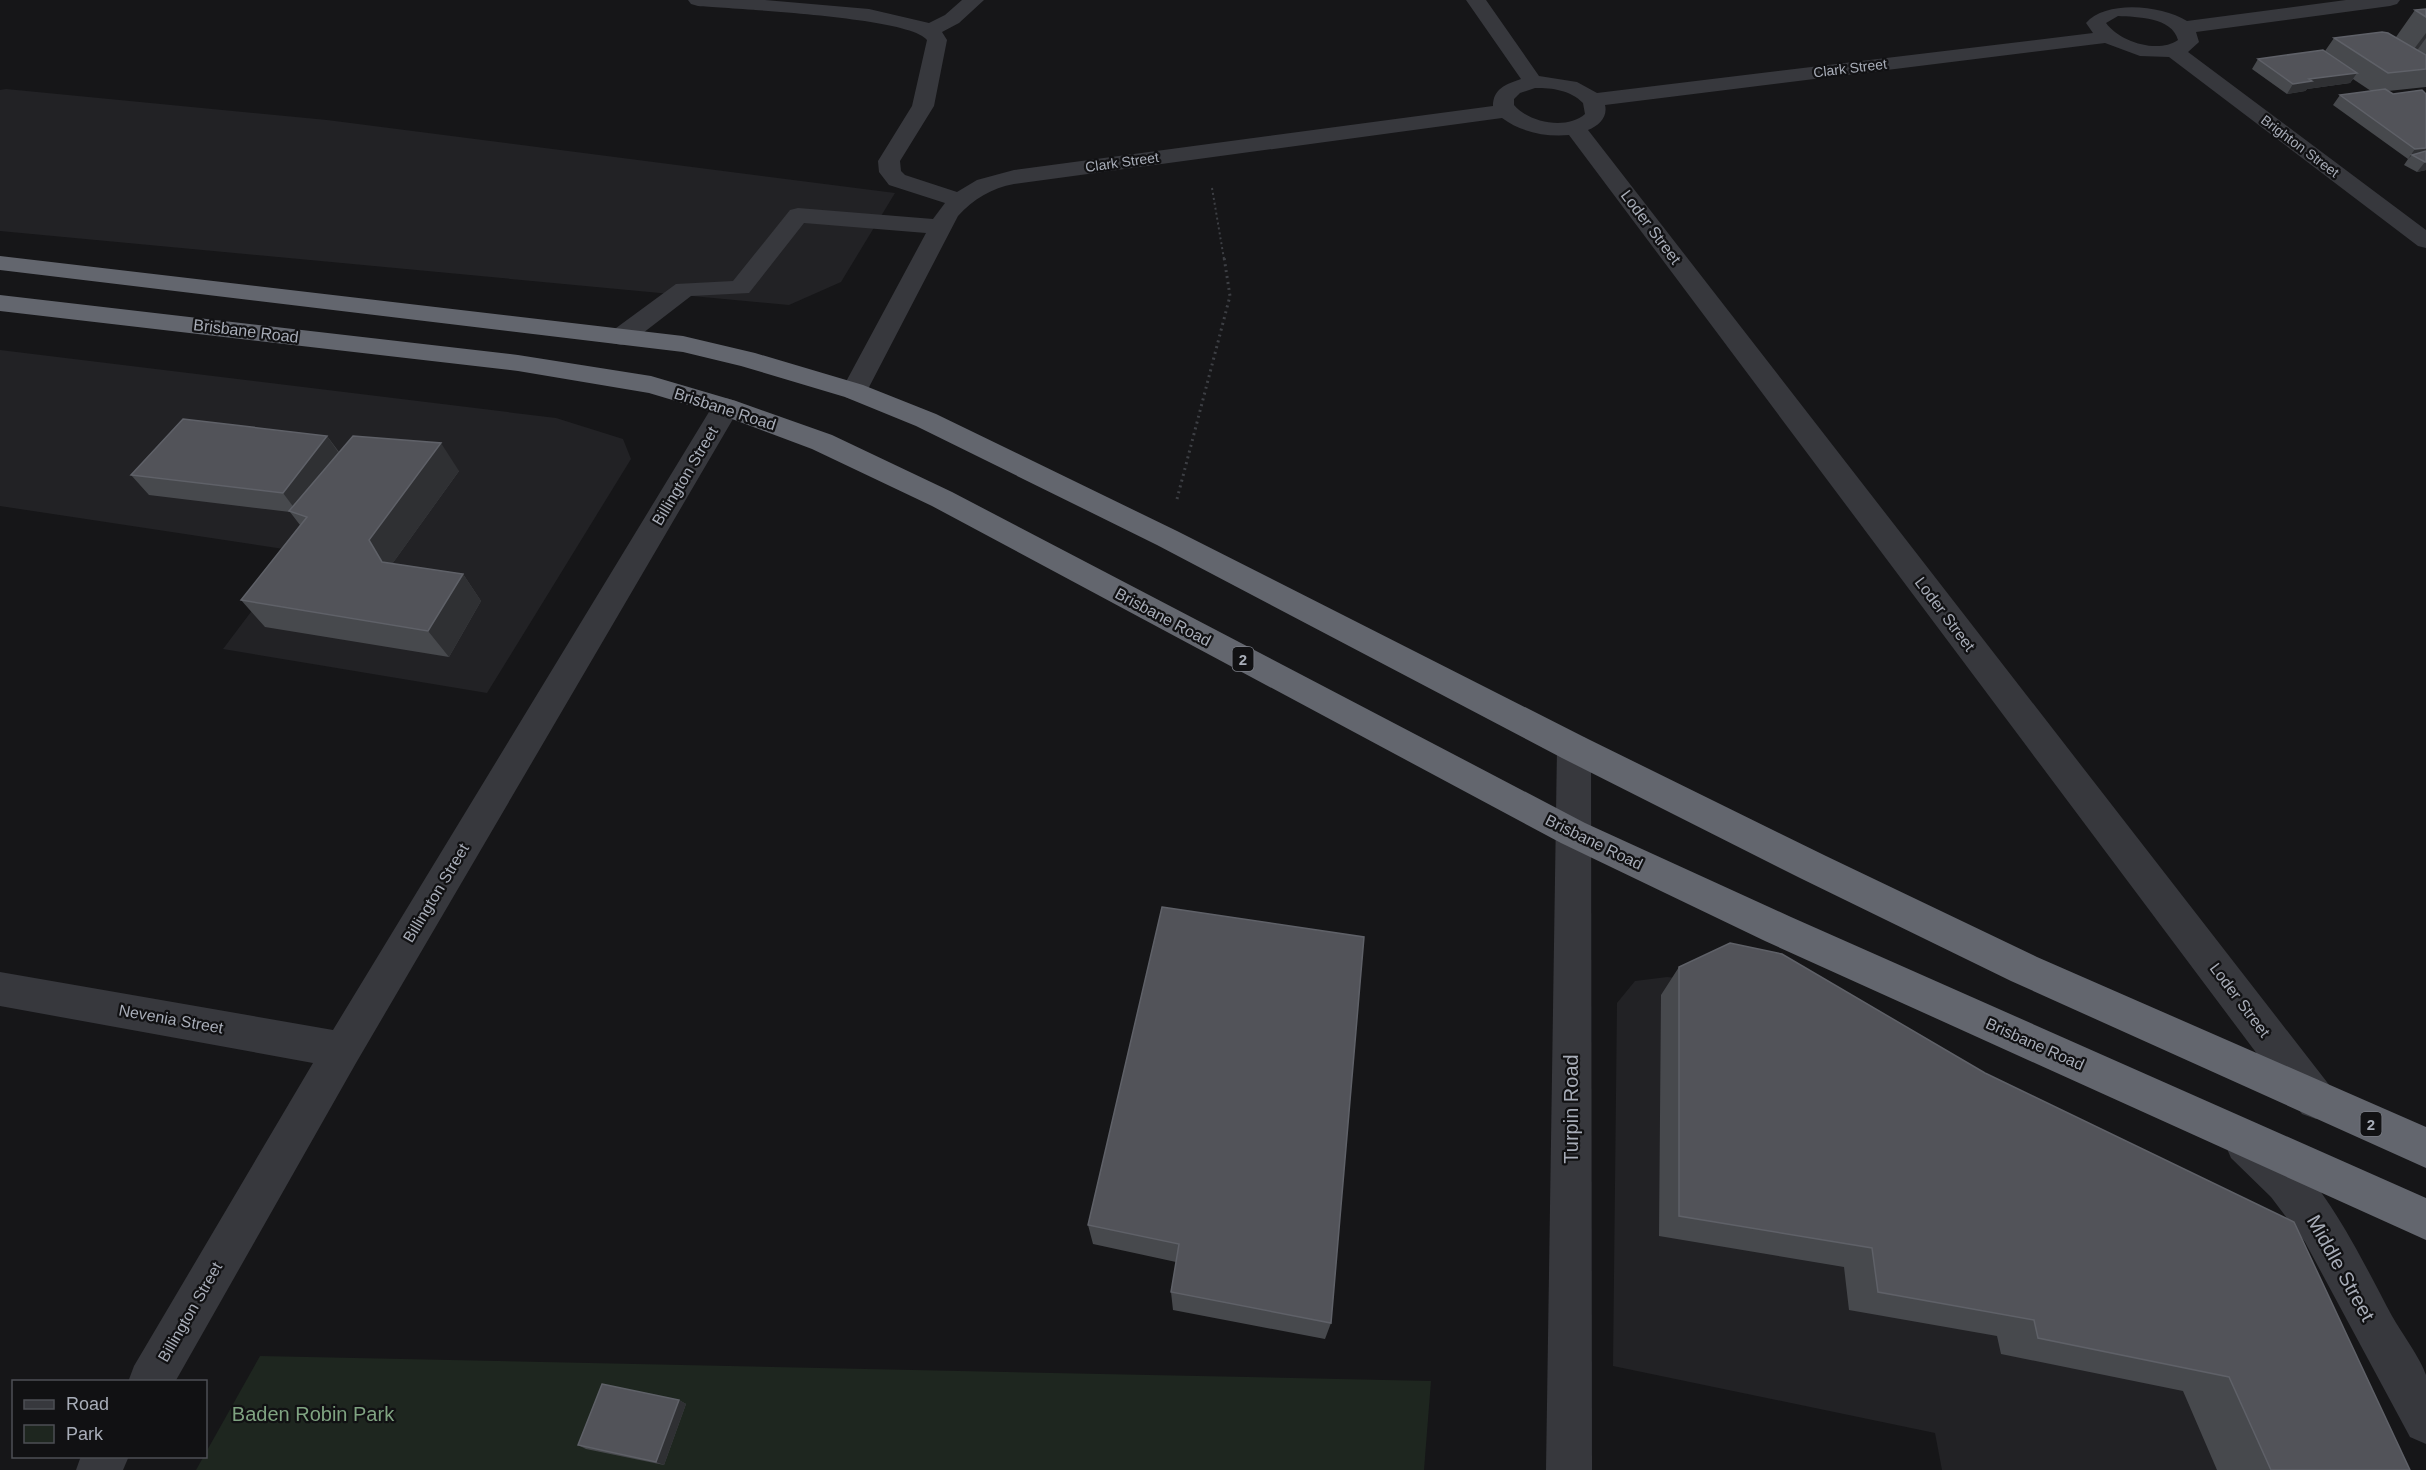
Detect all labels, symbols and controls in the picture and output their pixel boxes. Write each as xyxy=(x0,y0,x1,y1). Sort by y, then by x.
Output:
street label: Clark Street xyxy=(1812,56,1888,80)
street label: Brighton Street xyxy=(2258,112,2342,181)
street label: Clark Street xyxy=(1084,149,1160,175)
street label: Loder Street xyxy=(1618,187,1685,268)
street label: Brisbane Road xyxy=(192,316,300,346)
street label: Brisbane Road xyxy=(672,385,778,433)
street label: Billington Street xyxy=(649,423,721,528)
street label: Loder Street xyxy=(1912,574,1979,655)
street label: Brisbane Road xyxy=(1112,585,1214,649)
road number: 2 xyxy=(1232,647,1254,671)
street label: Brisbane Road xyxy=(1543,811,1645,873)
street label: Billington Street xyxy=(400,840,472,945)
street label: Loder Street xyxy=(2207,960,2274,1041)
street label: Nevenia Street xyxy=(117,1001,225,1037)
street label: Brisbane Road xyxy=(1983,1015,2087,1073)
street label: Turpin Road xyxy=(1560,1054,1582,1164)
road number: 2 xyxy=(2360,1112,2382,1136)
street label: Middle Street xyxy=(2303,1211,2379,1325)
street label: Billington Street xyxy=(155,1259,226,1365)
legend xyxy=(12,1380,207,1458)
text: Road xyxy=(66,1394,109,1414)
park label: Baden Robin Park xyxy=(232,1403,395,1425)
text: Park xyxy=(66,1424,104,1444)

